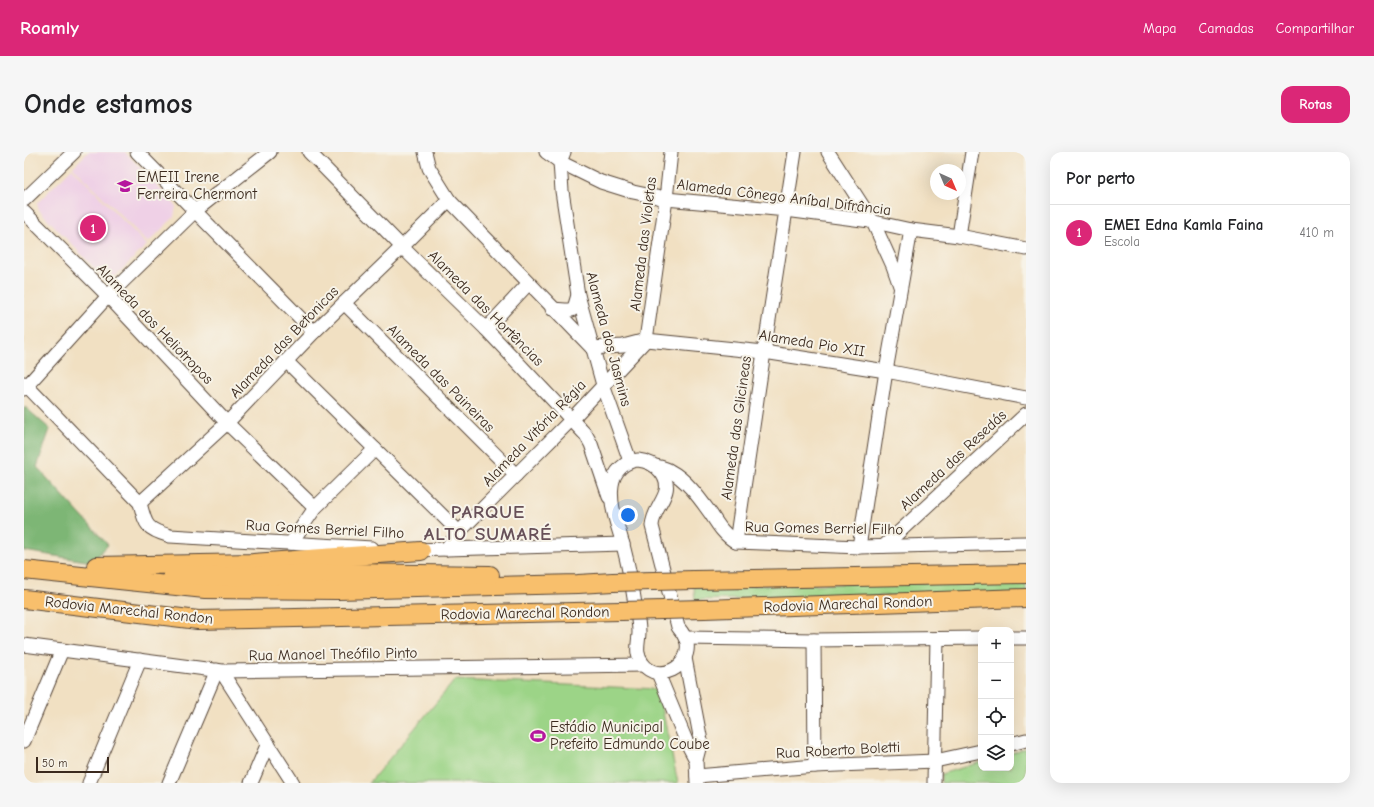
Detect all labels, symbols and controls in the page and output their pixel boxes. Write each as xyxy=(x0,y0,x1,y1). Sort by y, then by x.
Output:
text: Roamly xyxy=(20,17,79,39)
text: Mapa xyxy=(1143,20,1177,37)
text: Camadas xyxy=(1199,20,1254,37)
text: Compartilhar xyxy=(1276,20,1354,37)
button: Rotas xyxy=(1281,86,1350,123)
text: Onde estamos xyxy=(24,88,192,120)
north arrow xyxy=(930,164,966,200)
place label: EMEII Irene Ferreira Chermont xyxy=(137,168,258,203)
text: Por perto xyxy=(1066,169,1135,188)
street label: Alameda Cônego Aníbal Difrância xyxy=(676,175,892,219)
street label: Alameda das Violetas xyxy=(626,176,660,312)
school or university icon: EMEII Irene Ferreira Chermont xyxy=(116,177,134,195)
pin: 1 xyxy=(80,213,106,243)
text: EMEI Edna Kamla Faina xyxy=(1104,216,1263,234)
text: 1 xyxy=(1076,225,1082,240)
text: 410 m xyxy=(1300,225,1334,240)
text: Escola xyxy=(1104,234,1140,249)
street label: Alameda das Hortências xyxy=(424,246,548,370)
street label: Alameda dos Heliotropos xyxy=(93,260,217,388)
street label: Alameda dos Jasmins xyxy=(582,270,636,408)
street label: Alameda das Betonicas xyxy=(226,282,342,402)
street label: Alameda das Paineiras xyxy=(383,320,499,436)
street label: Alameda Pio XII xyxy=(758,326,866,360)
street label: Alameda das Glicineas xyxy=(717,355,755,501)
street label: Alameda Vitória Régia xyxy=(479,376,589,490)
street label: Alameda das Resedás xyxy=(896,406,1010,514)
district label: PARQUE ALTO SUMARÉ xyxy=(424,501,552,545)
your location xyxy=(618,505,638,525)
street label: Rua Gomes Berriel Filho xyxy=(245,516,405,542)
street label: Rua Gomes Berriel Filho xyxy=(745,518,903,538)
street label: Rodovia Marechal Rondon xyxy=(44,592,214,628)
street label: Rodovia Marechal Rondon xyxy=(763,592,933,616)
street label: Rodovia Marechal Rondon xyxy=(440,603,610,623)
map controls xyxy=(978,627,1014,771)
button: + xyxy=(978,627,1014,663)
street label: Rua Manoel Theófilo Pinto xyxy=(249,644,418,664)
button: − xyxy=(978,663,1014,699)
button: locate xyxy=(978,699,1014,735)
place label: Estádio Municipal Prefeito Edmundo Coube xyxy=(550,718,710,753)
sports icon: Estádio Municipal Prefeito Edmundo Coube xyxy=(529,727,547,745)
button: layers xyxy=(978,735,1014,771)
street label: Rua Roberto Boletti xyxy=(775,738,901,762)
scale bar xyxy=(36,755,109,774)
text: 50 m xyxy=(42,757,67,770)

